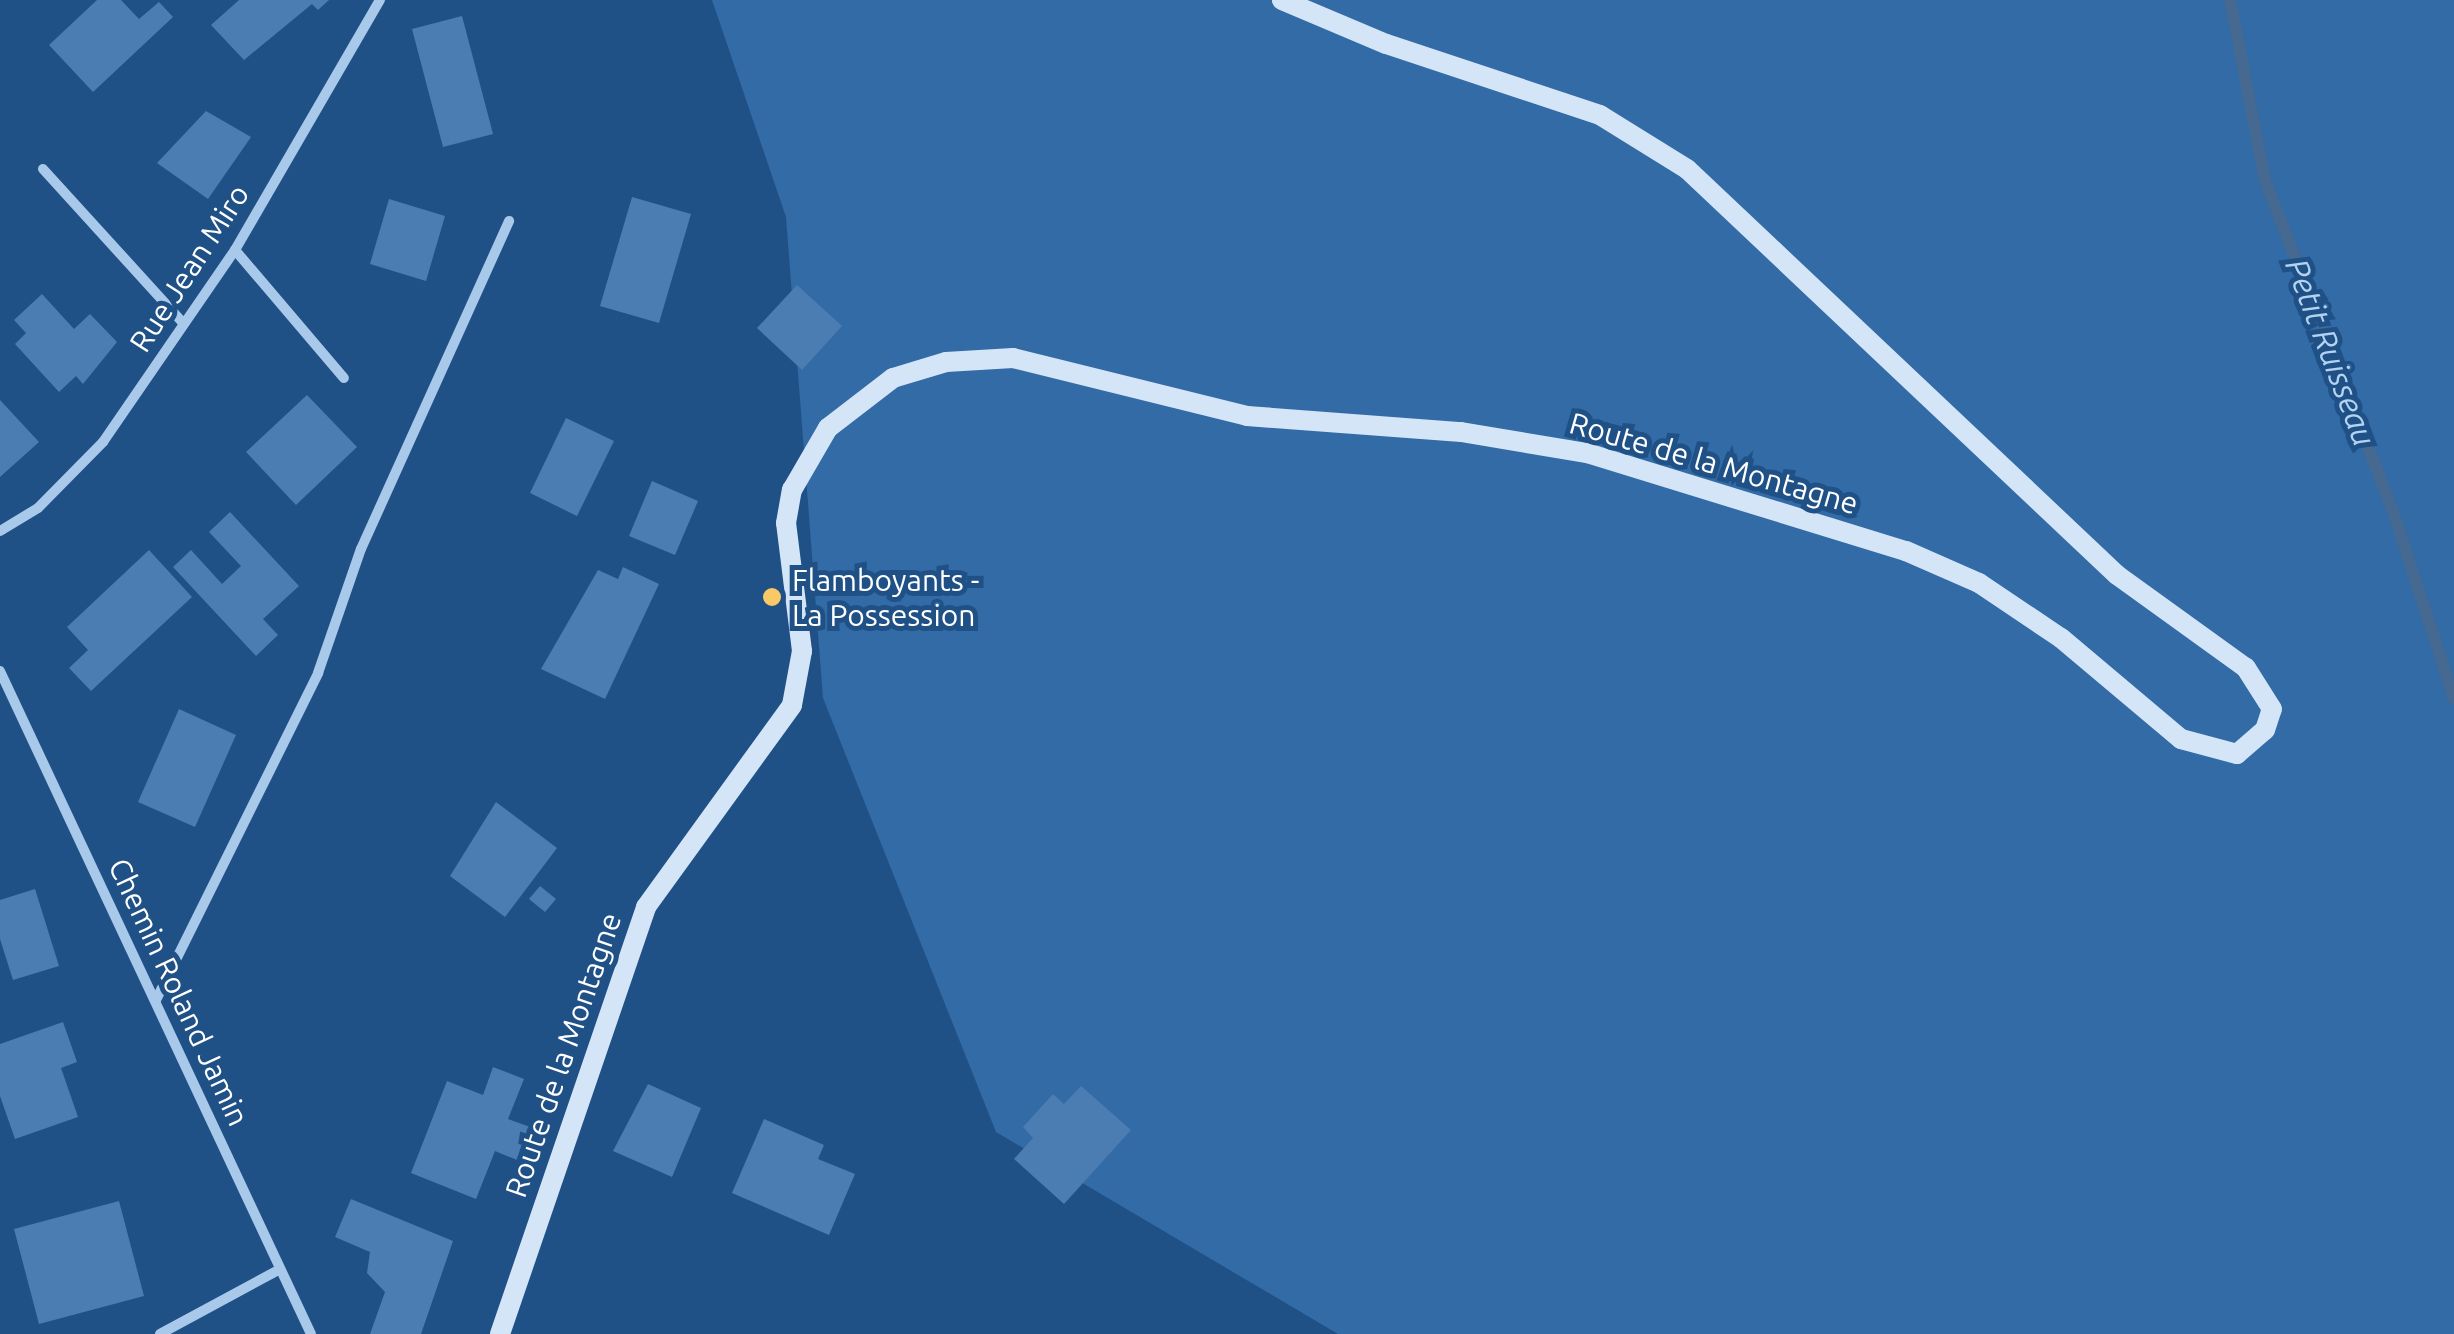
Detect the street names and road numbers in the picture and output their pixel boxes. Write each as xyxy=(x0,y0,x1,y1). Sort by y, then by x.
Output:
street label: Rue Jean Miro xyxy=(122,178,256,358)
street label: Route de la Montagne xyxy=(1566,405,1862,521)
street label: Chemin Roland Jamin xyxy=(101,853,257,1131)
street label: Route de la Montagne xyxy=(497,908,629,1202)

